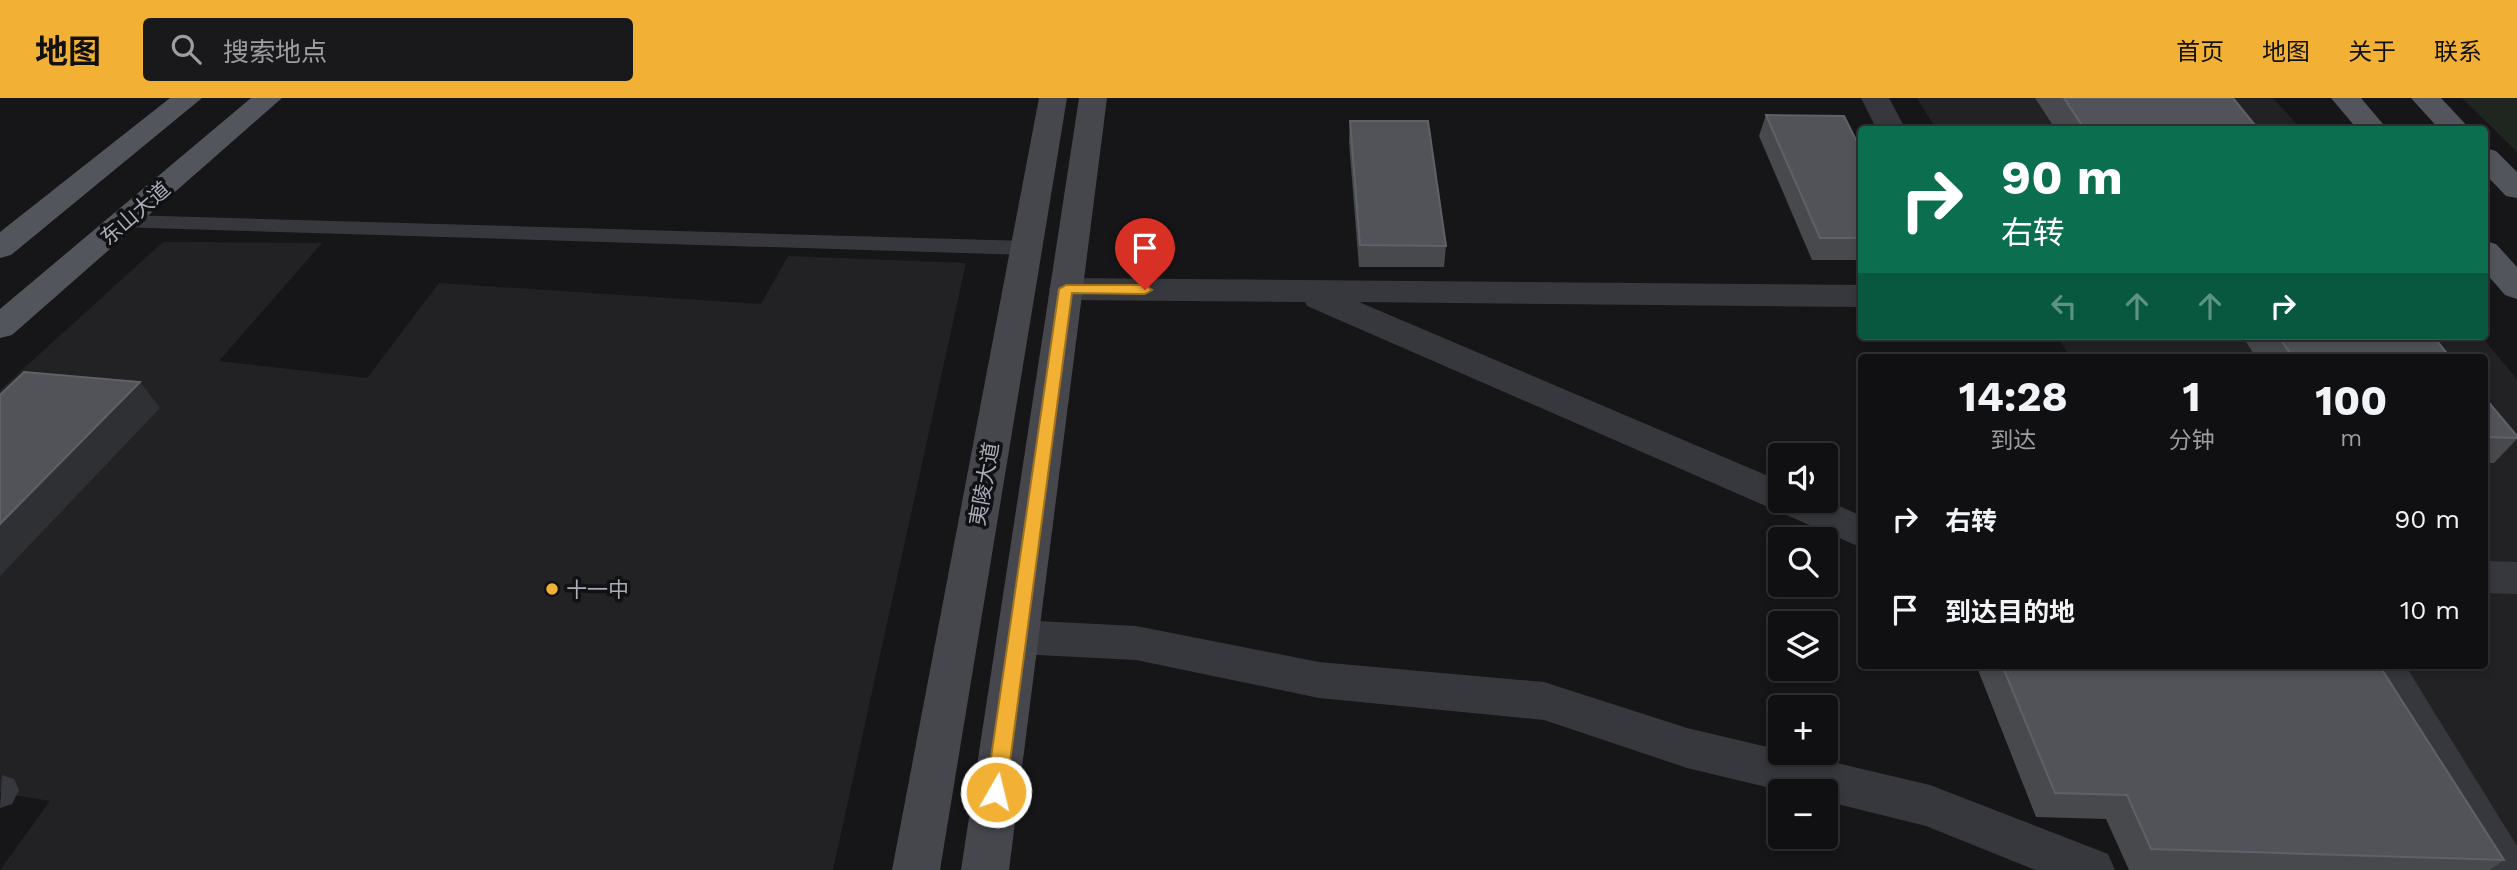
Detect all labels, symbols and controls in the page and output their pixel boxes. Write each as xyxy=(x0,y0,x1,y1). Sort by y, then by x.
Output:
search box xyxy=(143,18,633,81)
icon: search xyxy=(167,30,205,68)
text: 地图 xyxy=(35,32,101,71)
text: 搜索地点 xyxy=(223,37,327,67)
text: 首页 xyxy=(2176,38,2224,66)
text: 地图 xyxy=(2262,38,2310,66)
text: 关于 xyxy=(2348,38,2396,66)
text: 联系 xyxy=(2434,38,2482,66)
text: 90 m xyxy=(2001,148,2123,206)
icon: right xyxy=(1886,154,1977,245)
street label: 东山大道 xyxy=(95,176,175,250)
text: 右转 xyxy=(2001,214,2065,252)
pin xyxy=(1115,218,1175,290)
icon: arrive xyxy=(1126,229,1164,267)
icon: left xyxy=(2045,287,2083,325)
icon: ahead xyxy=(2118,287,2156,325)
icon: ahead xyxy=(2191,287,2229,325)
icon: right xyxy=(2264,287,2302,325)
text: 14:28 xyxy=(1959,372,2068,421)
text: 1 xyxy=(2182,372,2201,421)
text: 100 xyxy=(2315,376,2387,425)
text: m xyxy=(2340,425,2362,452)
text: 到达 xyxy=(1990,427,2036,454)
text: 分钟 xyxy=(2169,427,2215,454)
street label: 夷陵大道 xyxy=(964,440,1004,528)
map controls xyxy=(1768,443,1838,849)
button: sound xyxy=(1768,443,1838,513)
icon: right xyxy=(1886,500,1924,538)
text: 90 m xyxy=(2394,504,2460,534)
text: 右转 xyxy=(1945,506,1997,536)
button: search xyxy=(1768,527,1838,597)
place label: 十一中 xyxy=(566,577,629,602)
marker: 十一中 xyxy=(544,581,560,597)
icon: arrive xyxy=(1886,591,1924,629)
text: 10 m xyxy=(2400,595,2460,625)
text: 到达目的地 xyxy=(1945,597,2075,627)
button: layers xyxy=(1768,611,1838,681)
button: + xyxy=(1768,695,1838,765)
position arrow xyxy=(959,755,1033,829)
button: − xyxy=(1768,779,1838,849)

